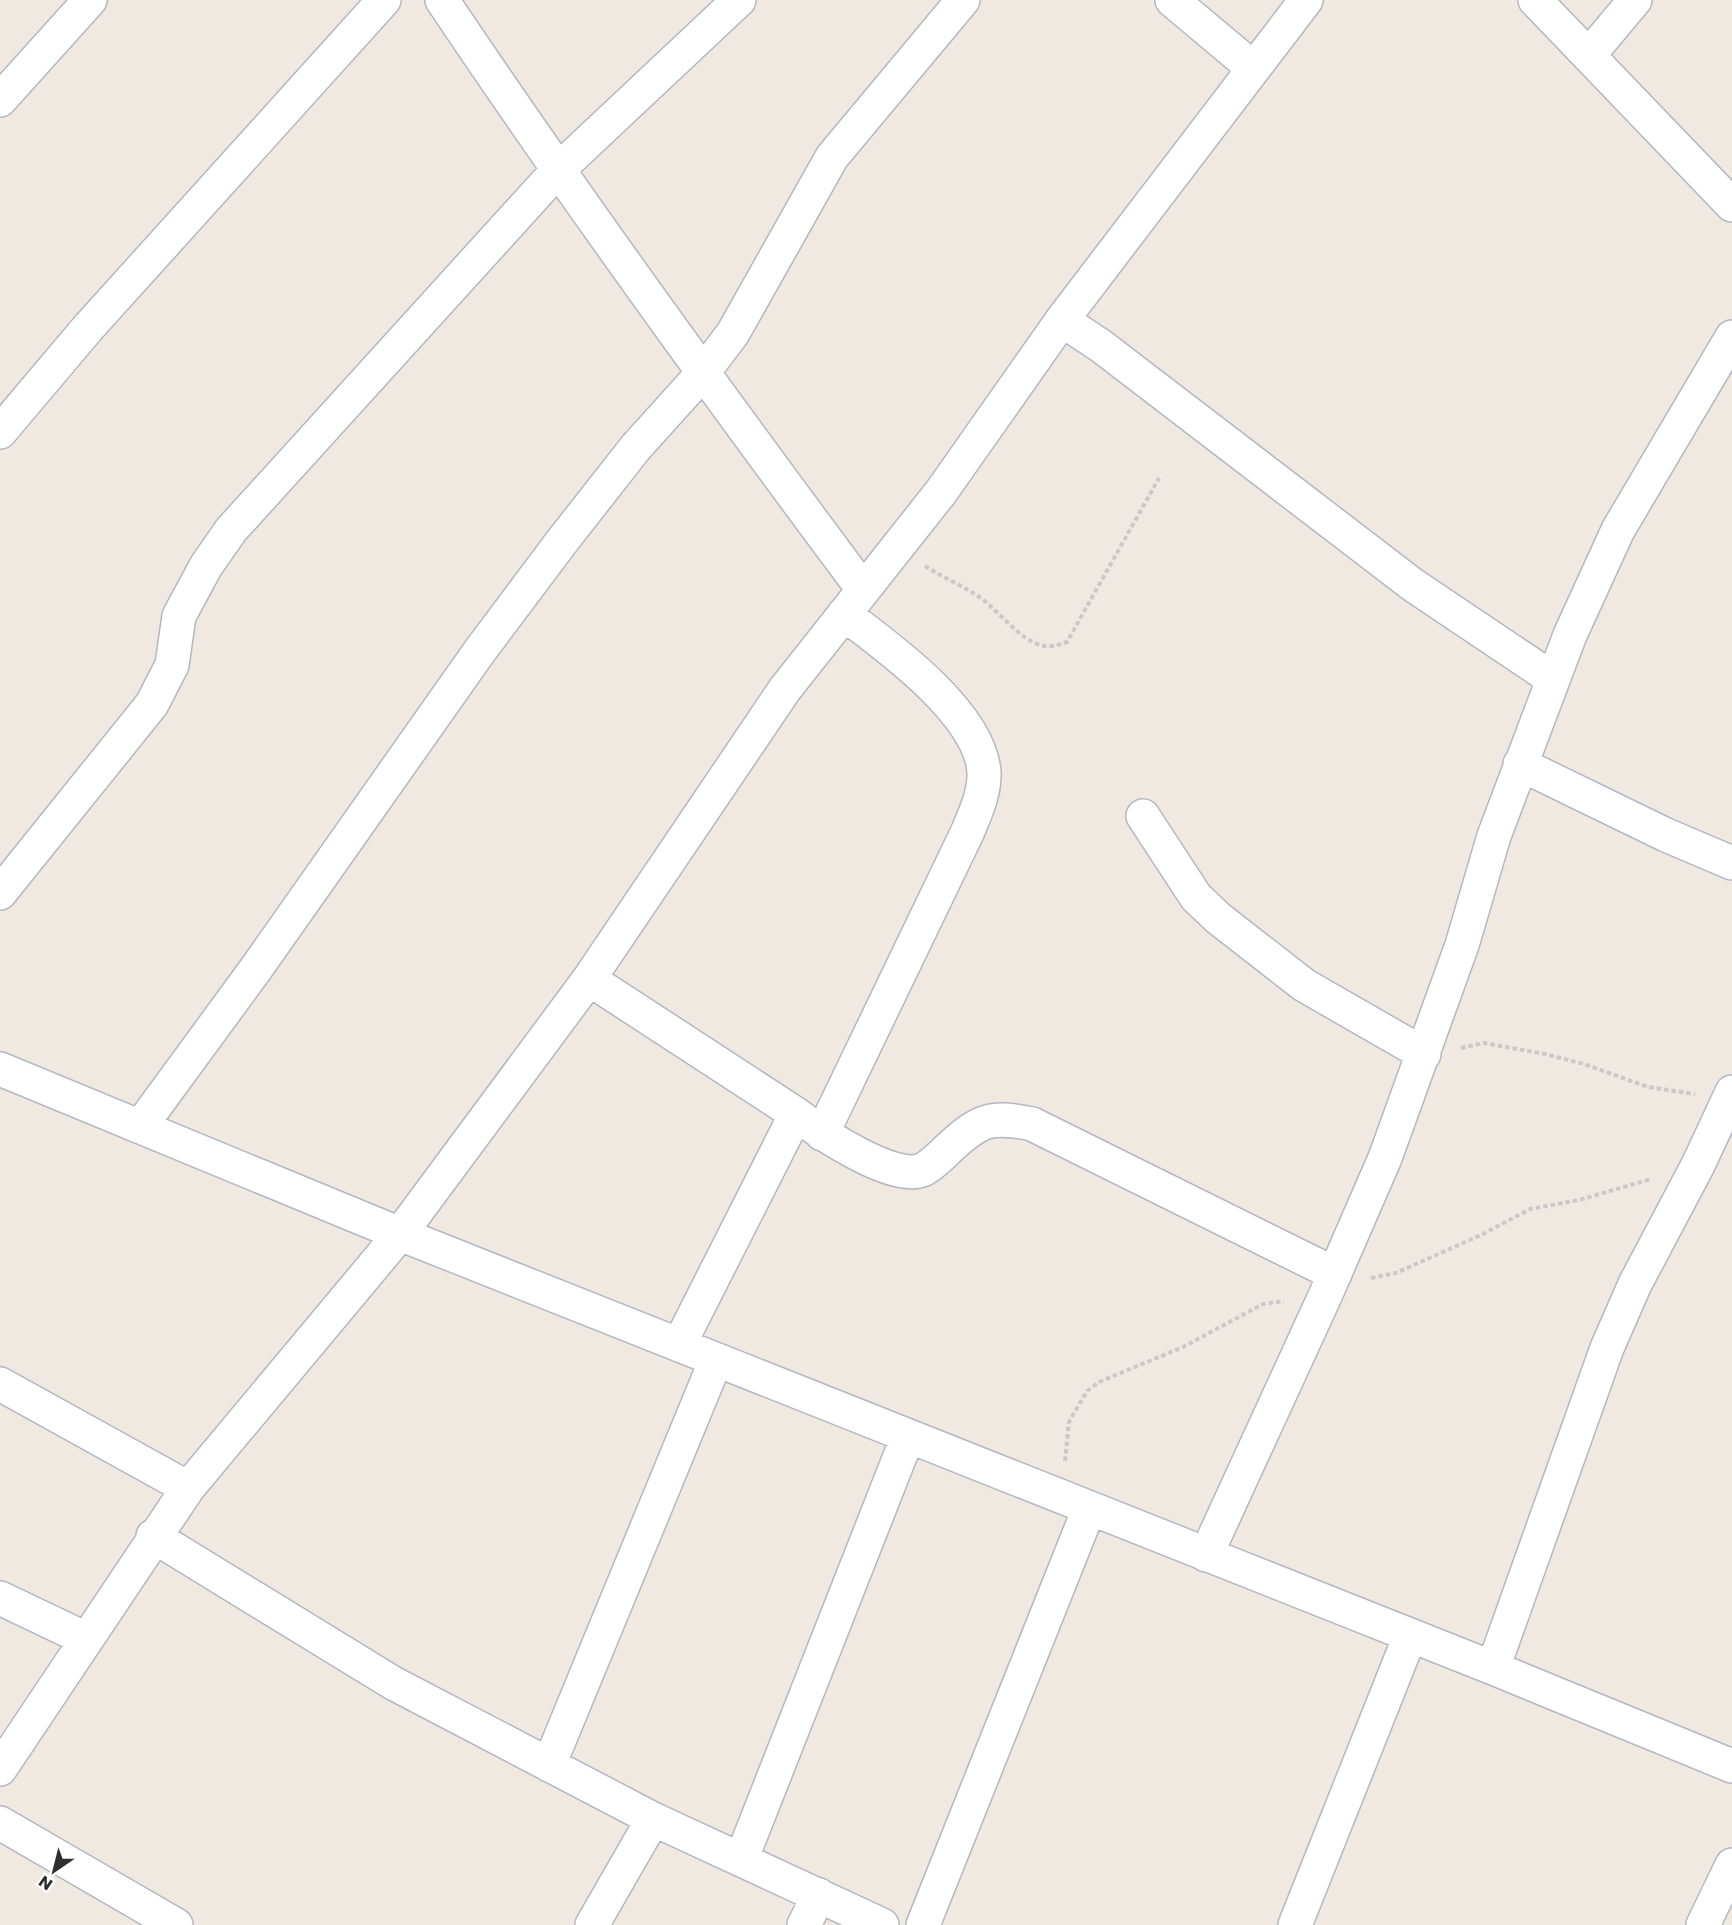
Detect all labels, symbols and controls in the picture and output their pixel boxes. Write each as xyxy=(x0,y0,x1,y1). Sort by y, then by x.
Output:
north arrow xyxy=(24,1841,84,1901)
text: N xyxy=(34,1870,57,1896)

